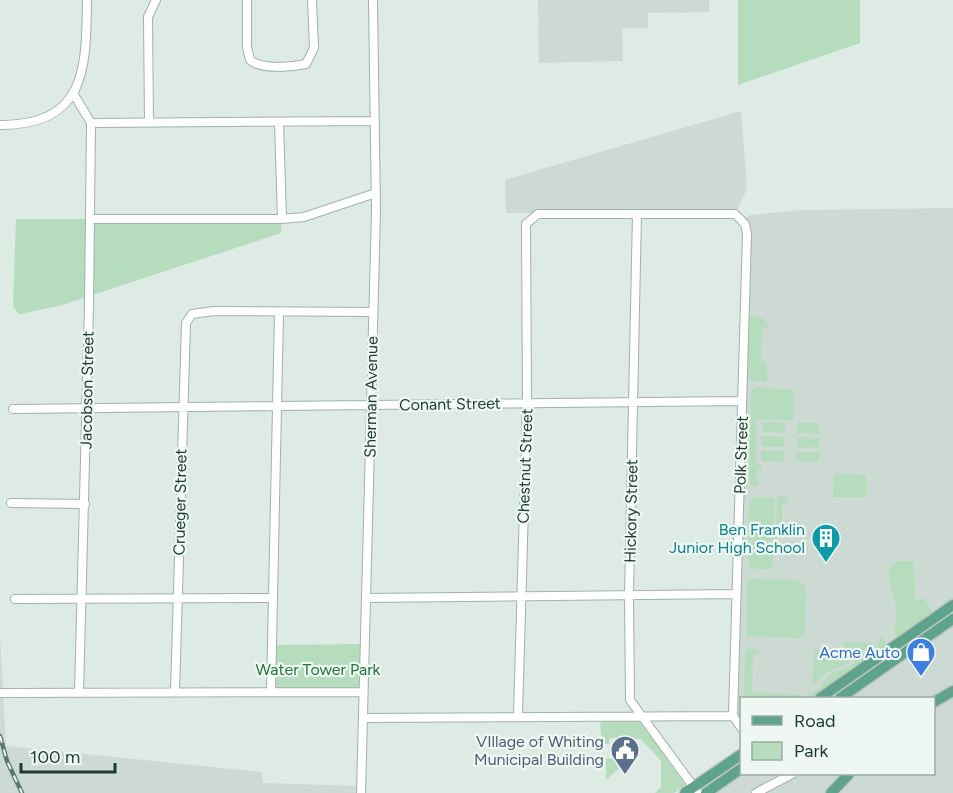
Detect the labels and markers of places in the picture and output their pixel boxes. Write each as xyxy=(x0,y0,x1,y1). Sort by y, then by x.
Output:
place label: Ben Franklin Junior High School xyxy=(669,520,805,557)
building icon: Ben Franklin Junior High School xyxy=(810,522,842,564)
shop icon: Acme Auto xyxy=(905,636,937,678)
place label: Acme Auto xyxy=(819,643,900,662)
place label: VIllage of Whiting Municipal Building xyxy=(474,732,604,769)
public building icon: VIllage of Whiting Municipal Building xyxy=(609,734,641,776)

